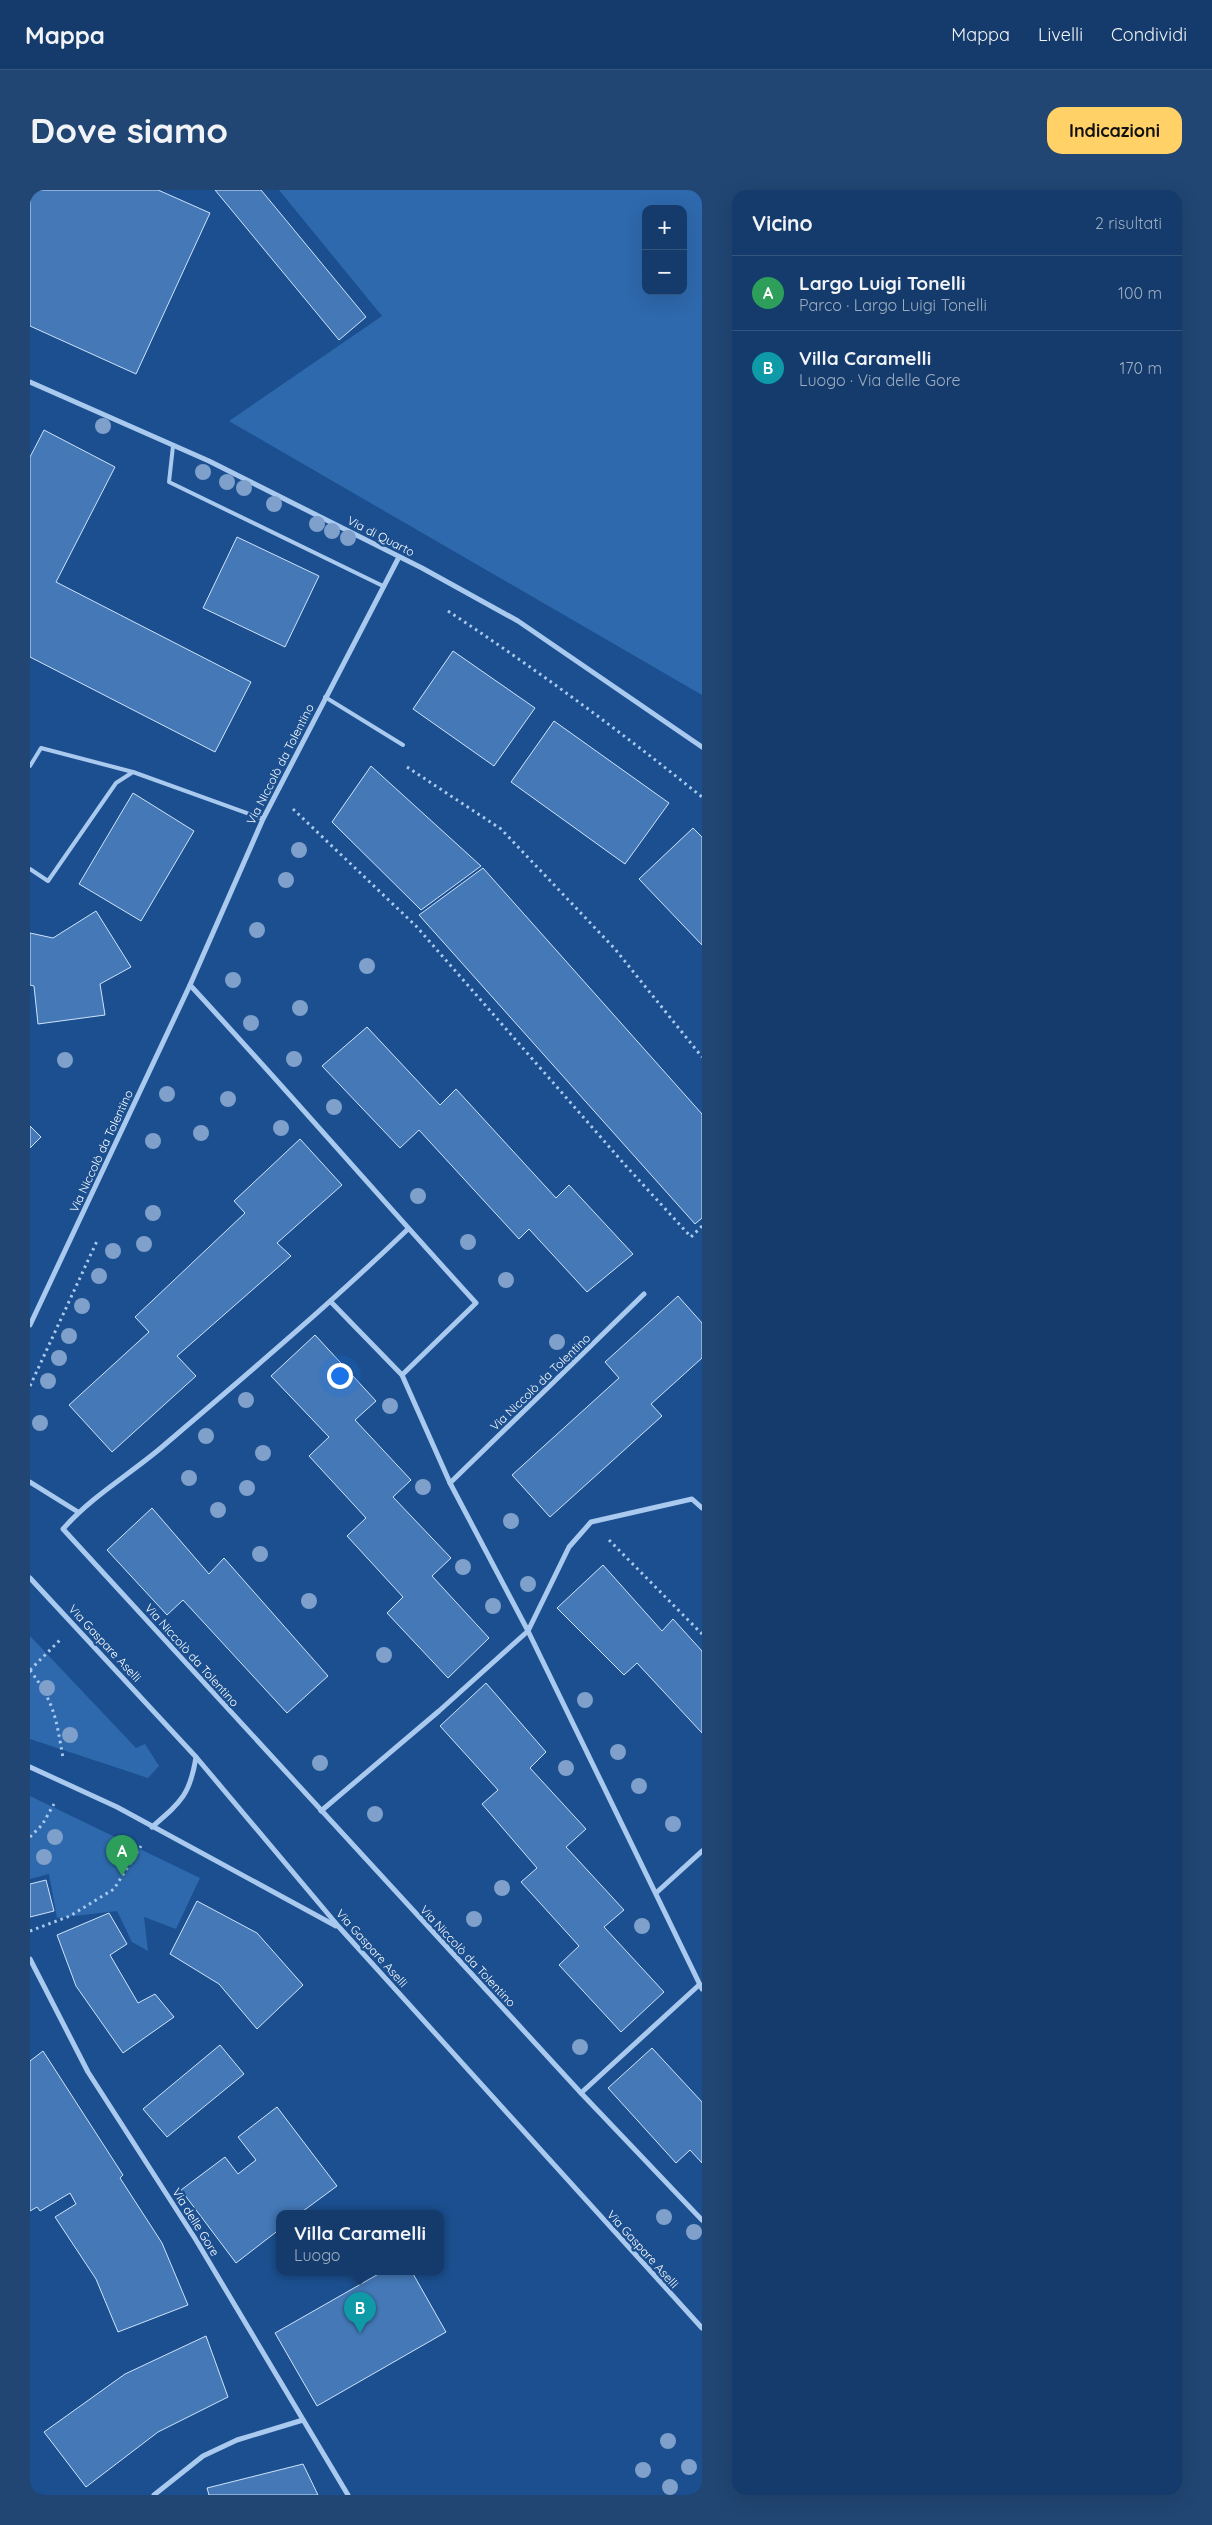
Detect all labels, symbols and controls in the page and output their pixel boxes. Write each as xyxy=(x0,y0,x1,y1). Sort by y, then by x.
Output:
text: Mappa xyxy=(25,20,105,50)
text: Mappa xyxy=(951,23,1010,46)
text: Livelli xyxy=(1038,23,1083,46)
text: Condividi xyxy=(1111,23,1187,46)
button: Indicazioni xyxy=(1047,107,1182,154)
text: Dove siamo xyxy=(30,108,228,152)
map controls xyxy=(642,205,687,295)
button: + xyxy=(642,205,687,250)
text: Vicino xyxy=(752,210,813,236)
text: 2 risultati xyxy=(1095,213,1162,233)
button: − xyxy=(642,250,687,295)
text: Largo Luigi Tonelli xyxy=(799,271,965,295)
text: A xyxy=(763,283,773,303)
text: 100 m xyxy=(1118,283,1162,303)
text: Parco · Largo Luigi Tonelli xyxy=(799,295,987,315)
text: Villa Caramelli xyxy=(799,346,931,370)
text: B xyxy=(763,358,773,378)
text: 170 m xyxy=(1119,358,1162,378)
text: Luogo · Via delle Gore xyxy=(799,370,961,390)
street label: Via di Quarto xyxy=(345,513,417,559)
street label: Via Niccolò da Tolentino xyxy=(243,701,317,827)
street label: Via Niccolò da Tolentino xyxy=(66,1087,136,1215)
street label: Via Niccolò da Tolentino xyxy=(487,1330,593,1434)
your location xyxy=(327,1363,353,1389)
street label: Via Niccolò da Tolentino xyxy=(142,1600,242,1710)
street label: Via Gaspare Aselli xyxy=(66,1601,144,1685)
pin: A xyxy=(106,1835,138,1876)
street label: Via Niccolò da Tolentino xyxy=(417,1902,519,2010)
street label: Via Gaspare Aselli xyxy=(333,1906,411,1990)
street label: Via delle Gore xyxy=(169,2185,223,2259)
street label: Via Gaspare Aselli xyxy=(604,2207,682,2291)
popup xyxy=(276,2210,444,2275)
text: Villa Caramelli xyxy=(294,2221,426,2245)
text: Luogo xyxy=(294,2245,341,2265)
pin: B xyxy=(344,2292,376,2333)

